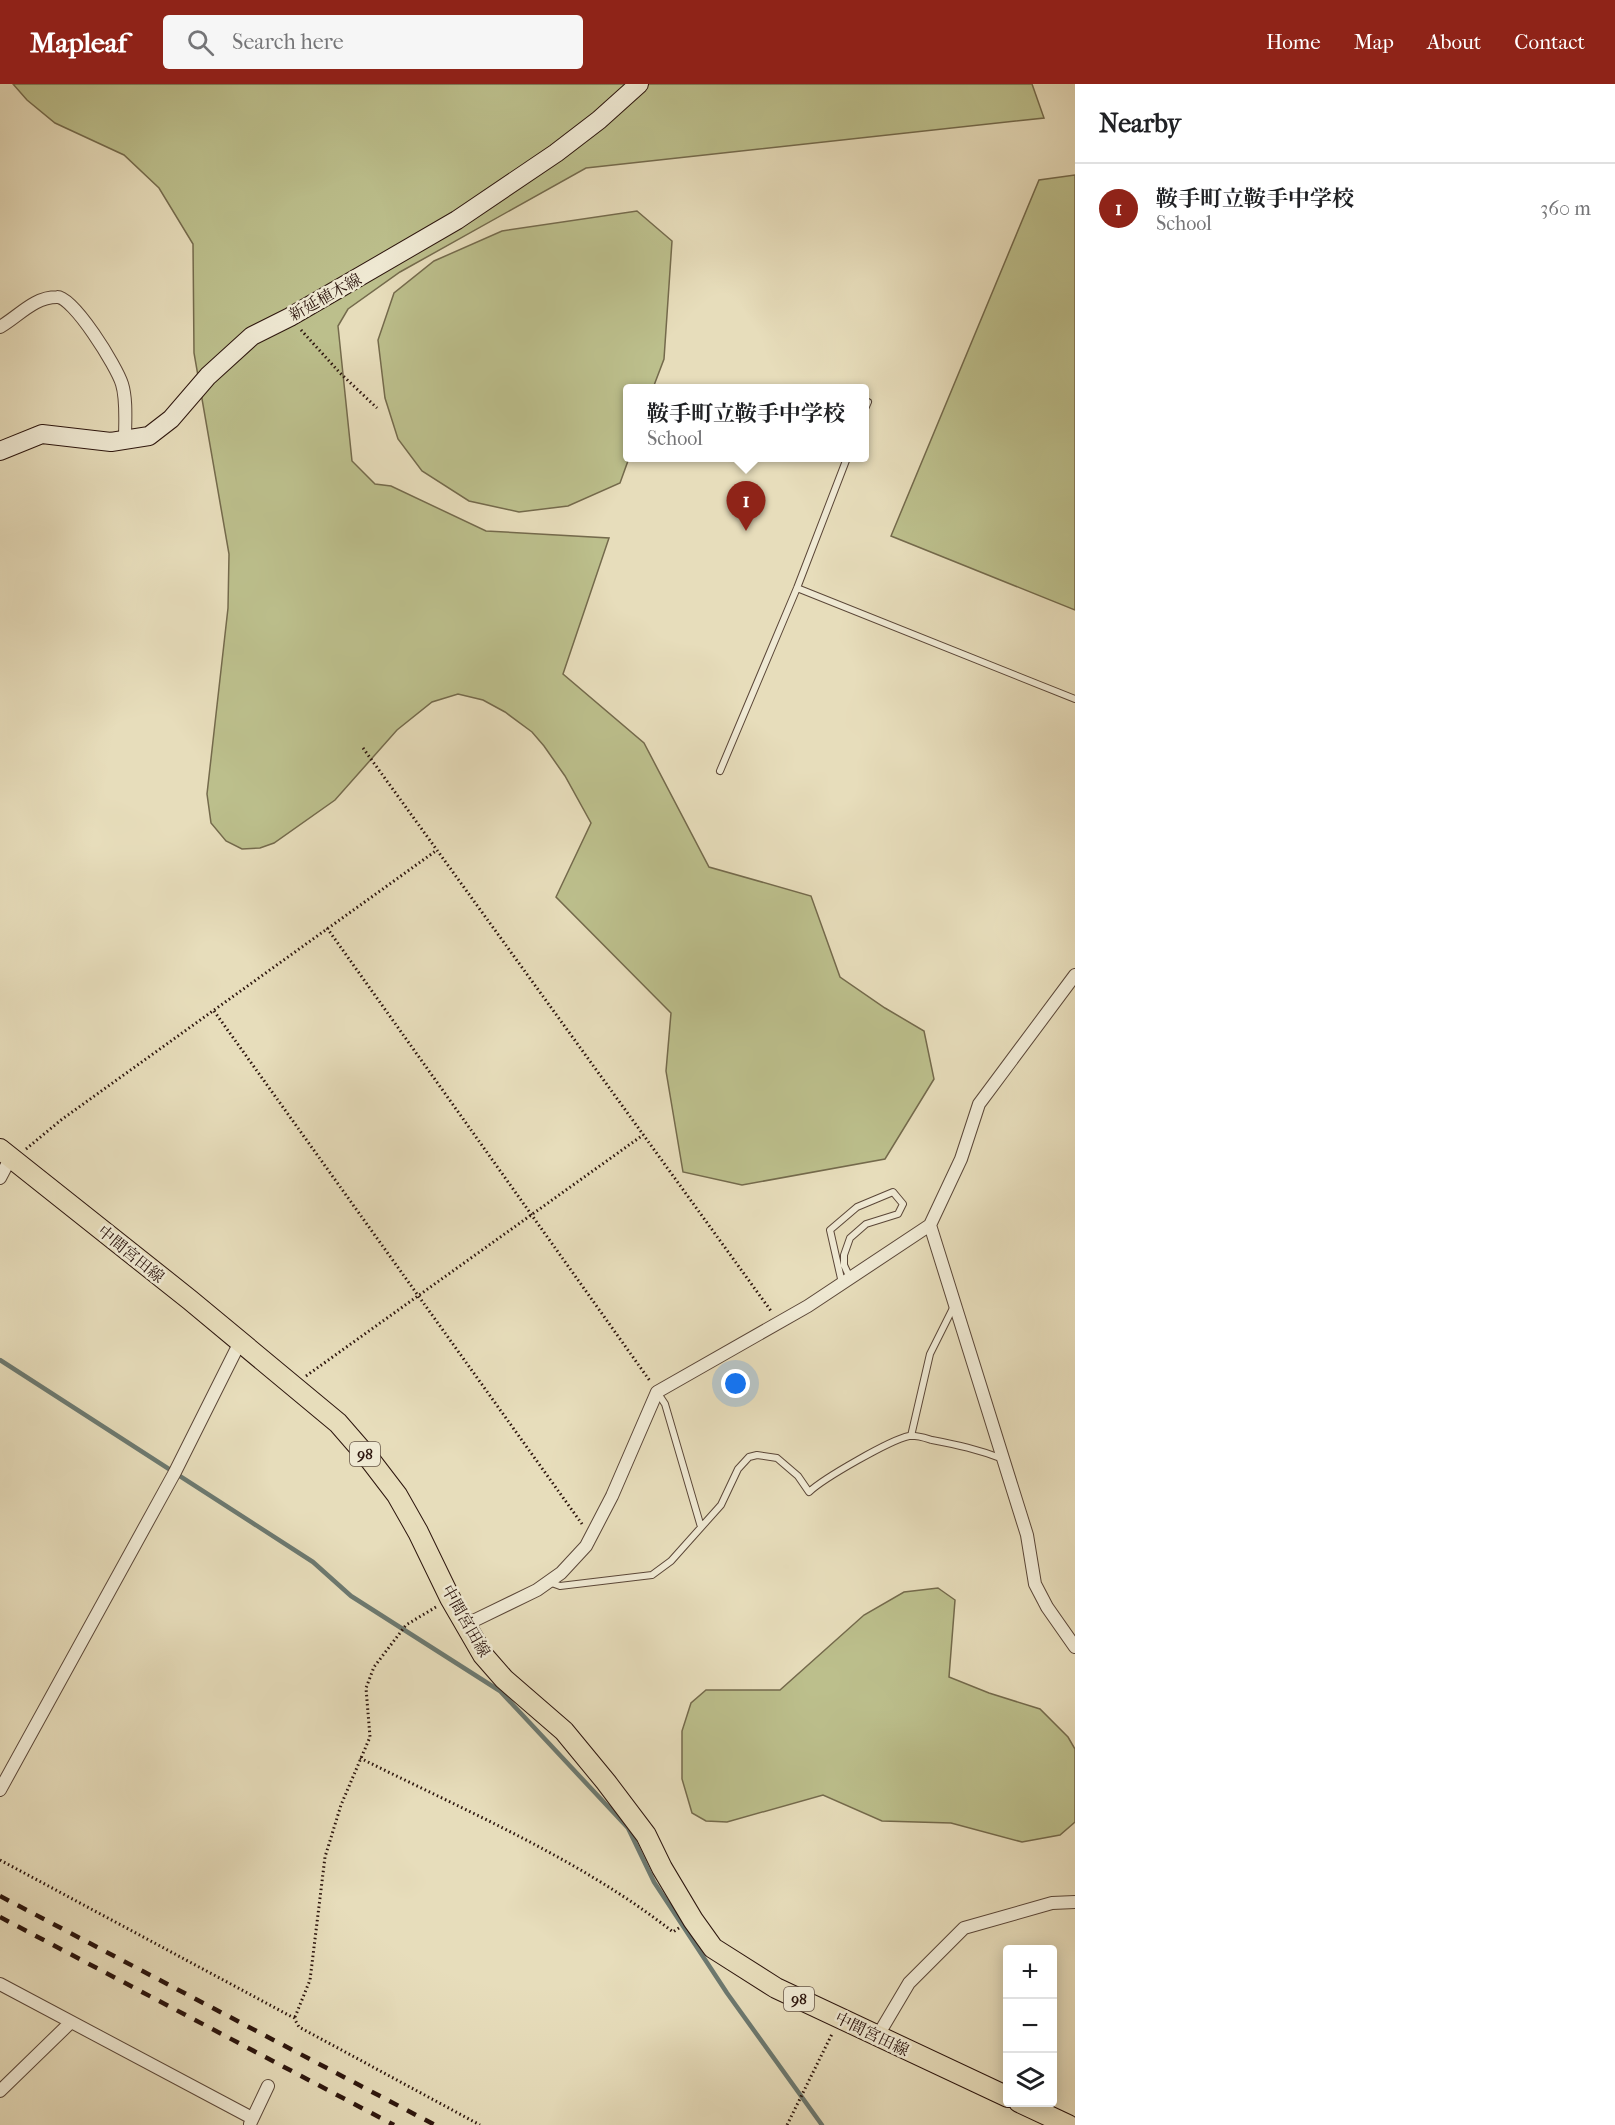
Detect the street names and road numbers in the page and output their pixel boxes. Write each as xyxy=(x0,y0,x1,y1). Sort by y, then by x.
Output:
street label: 新延植木線 xyxy=(285,269,365,325)
street label: 中間宮田線 xyxy=(94,1221,168,1287)
road number: 98 xyxy=(350,1442,380,1466)
street label: 中間宮田線 xyxy=(438,1582,494,1660)
road number: 98 xyxy=(784,1987,814,2011)
street label: 中間宮田線 xyxy=(832,2008,912,2060)

